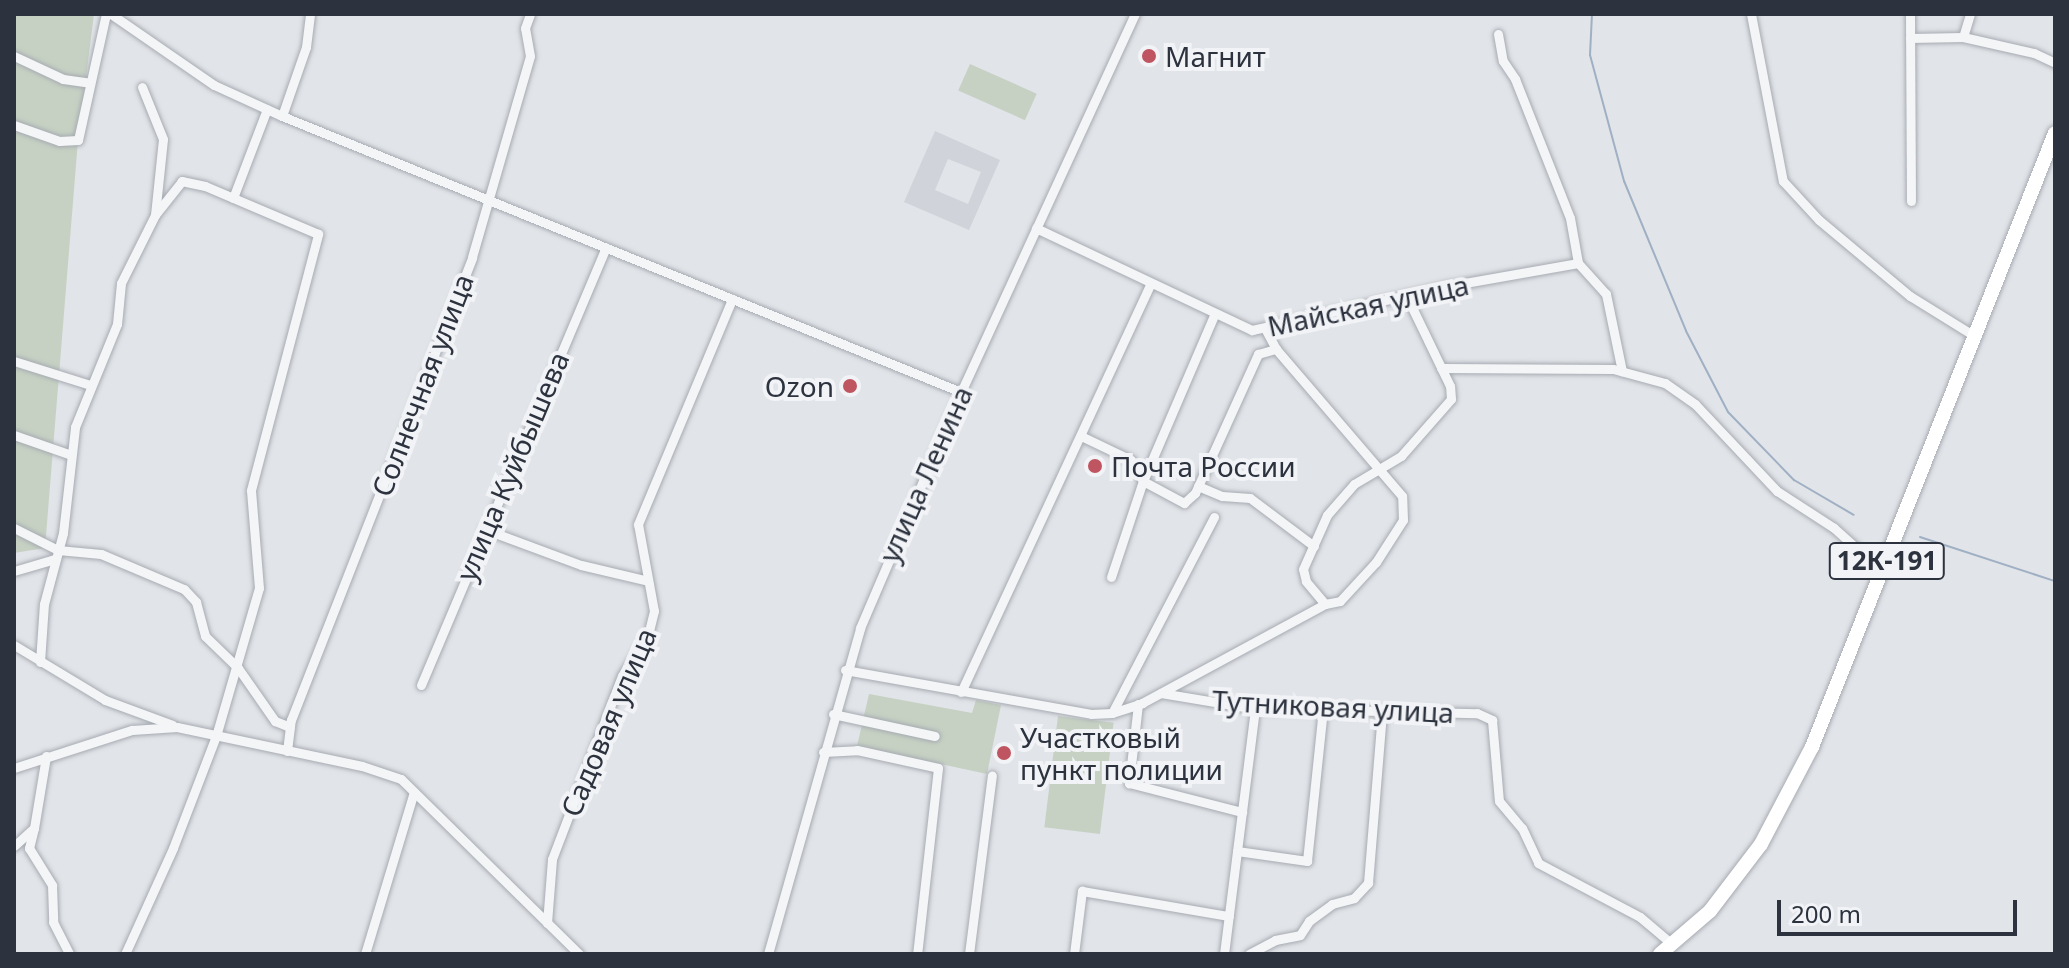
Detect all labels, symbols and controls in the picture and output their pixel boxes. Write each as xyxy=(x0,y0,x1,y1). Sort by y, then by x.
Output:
place label: Магнит xyxy=(1165,39,1266,73)
marker: Магнит xyxy=(1140,47,1158,65)
street label: Майская улица xyxy=(1264,267,1472,343)
street label: Солнечная улица xyxy=(364,269,480,501)
street label: улица Куйбышева xyxy=(449,347,575,585)
place label: Ozon xyxy=(765,369,834,403)
marker: Ozon xyxy=(841,377,859,395)
street label: улица Ленина xyxy=(871,381,979,567)
place label: Почта России xyxy=(1111,449,1296,483)
marker: Почта России xyxy=(1086,457,1104,475)
road number: 12К-191 xyxy=(1827,539,1947,583)
street label: Садовая улица xyxy=(553,623,663,821)
street label: Тутниковая улица xyxy=(1211,683,1455,729)
place label: Участковый пункт полиции xyxy=(1020,720,1223,786)
marker: Участковый пункт полиции xyxy=(995,744,1013,762)
scale bar xyxy=(1781,884,2021,934)
text: 200 m xyxy=(1791,897,1861,930)

